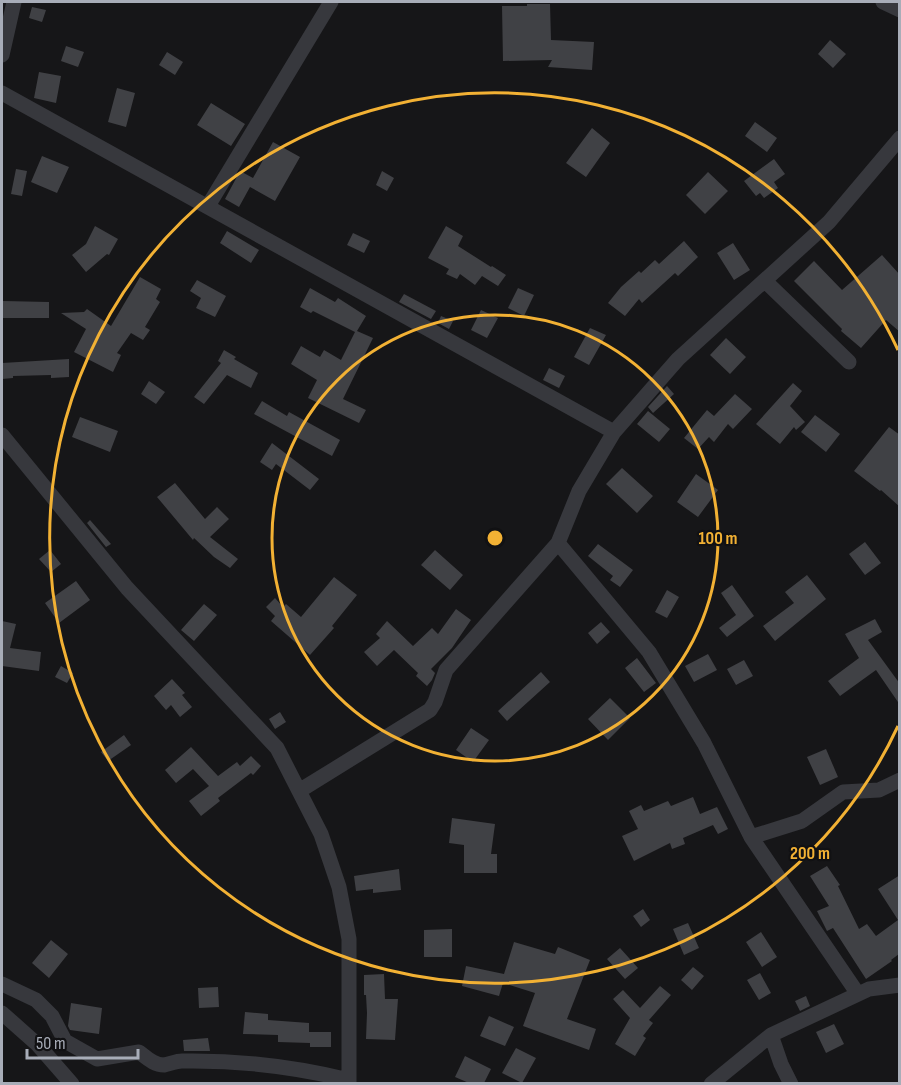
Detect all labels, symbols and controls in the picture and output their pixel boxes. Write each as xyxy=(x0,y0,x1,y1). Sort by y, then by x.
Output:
centre of rings xyxy=(485,528,505,548)
text: 100 m xyxy=(699,528,738,549)
text: 200 m xyxy=(790,843,830,864)
scale bar xyxy=(27,1022,138,1060)
text: 50 m xyxy=(36,1033,66,1054)

